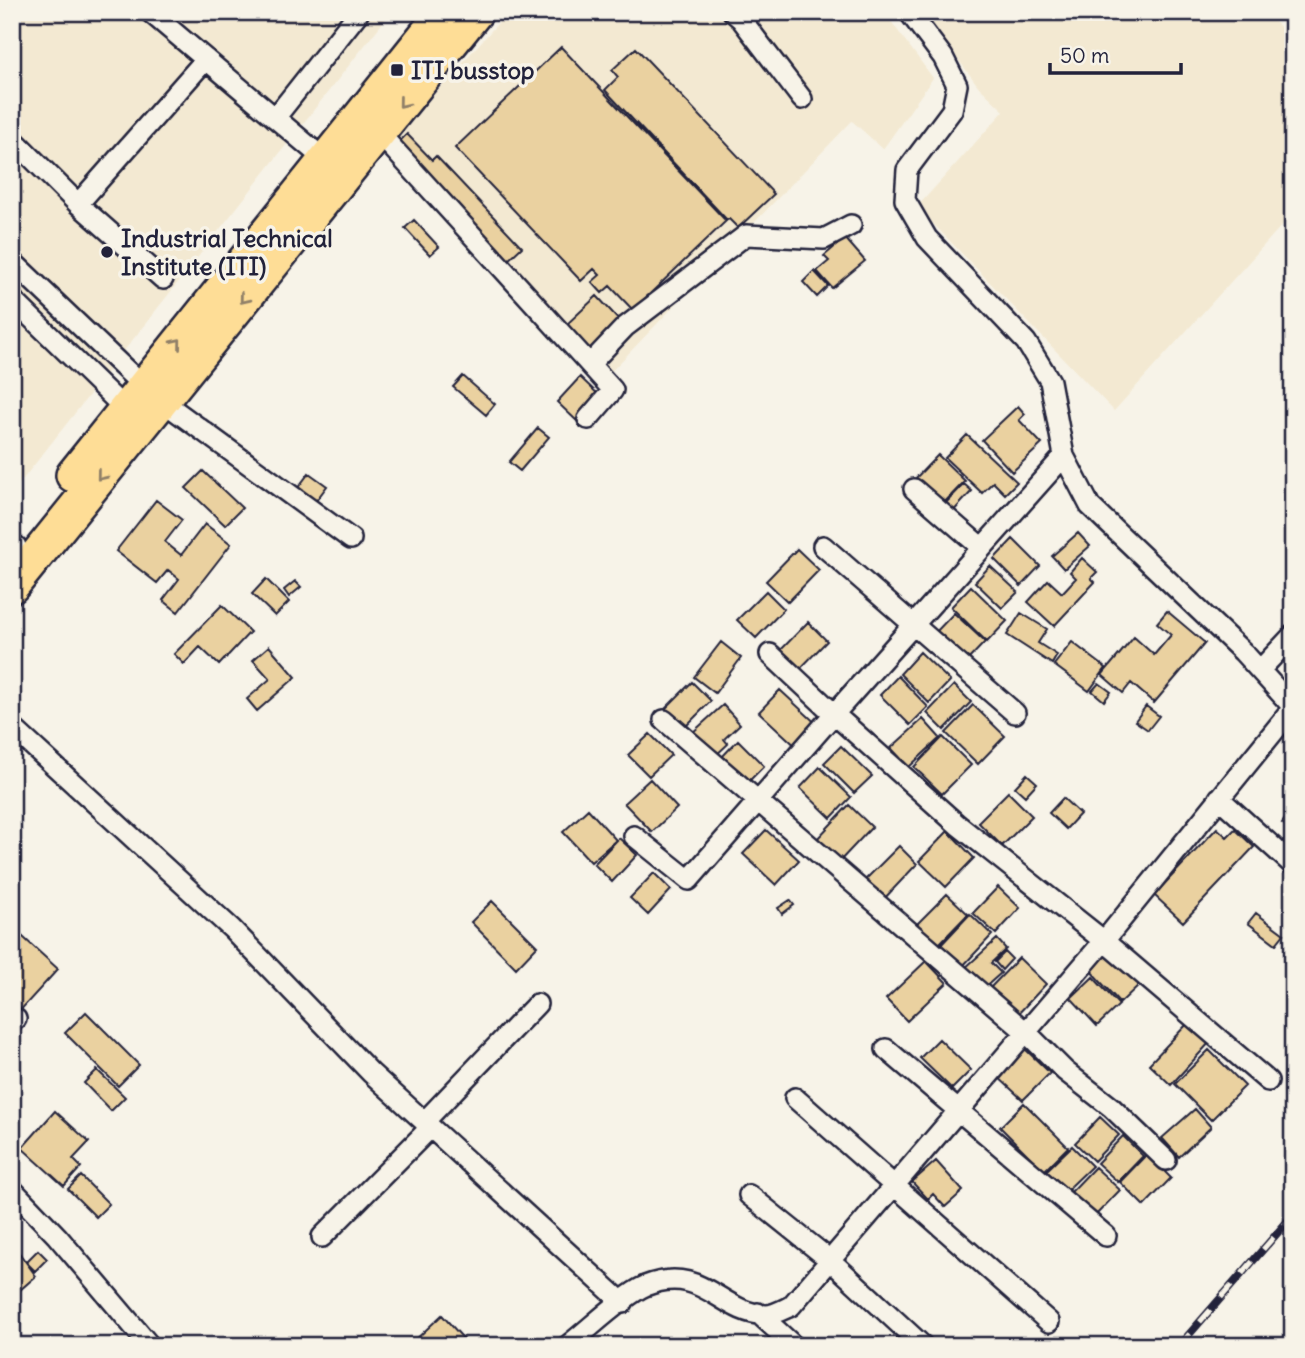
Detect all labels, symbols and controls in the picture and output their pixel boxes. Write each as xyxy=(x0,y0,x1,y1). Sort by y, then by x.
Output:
scale bar xyxy=(1050,32,1181,76)
text: 50 m xyxy=(1060,42,1109,69)
place label: ITI busstop xyxy=(411,55,535,85)
marker: ITI busstop xyxy=(389,62,405,78)
one-way arrow xyxy=(398,96,411,108)
place label: Industrial Technical Institute (ITI) xyxy=(121,223,333,281)
marker: Industrial Technical Institute (ITI) xyxy=(99,244,115,260)
one-way arrow xyxy=(240,291,252,304)
one-way arrow xyxy=(169,339,181,352)
one-way arrow xyxy=(97,468,109,481)

